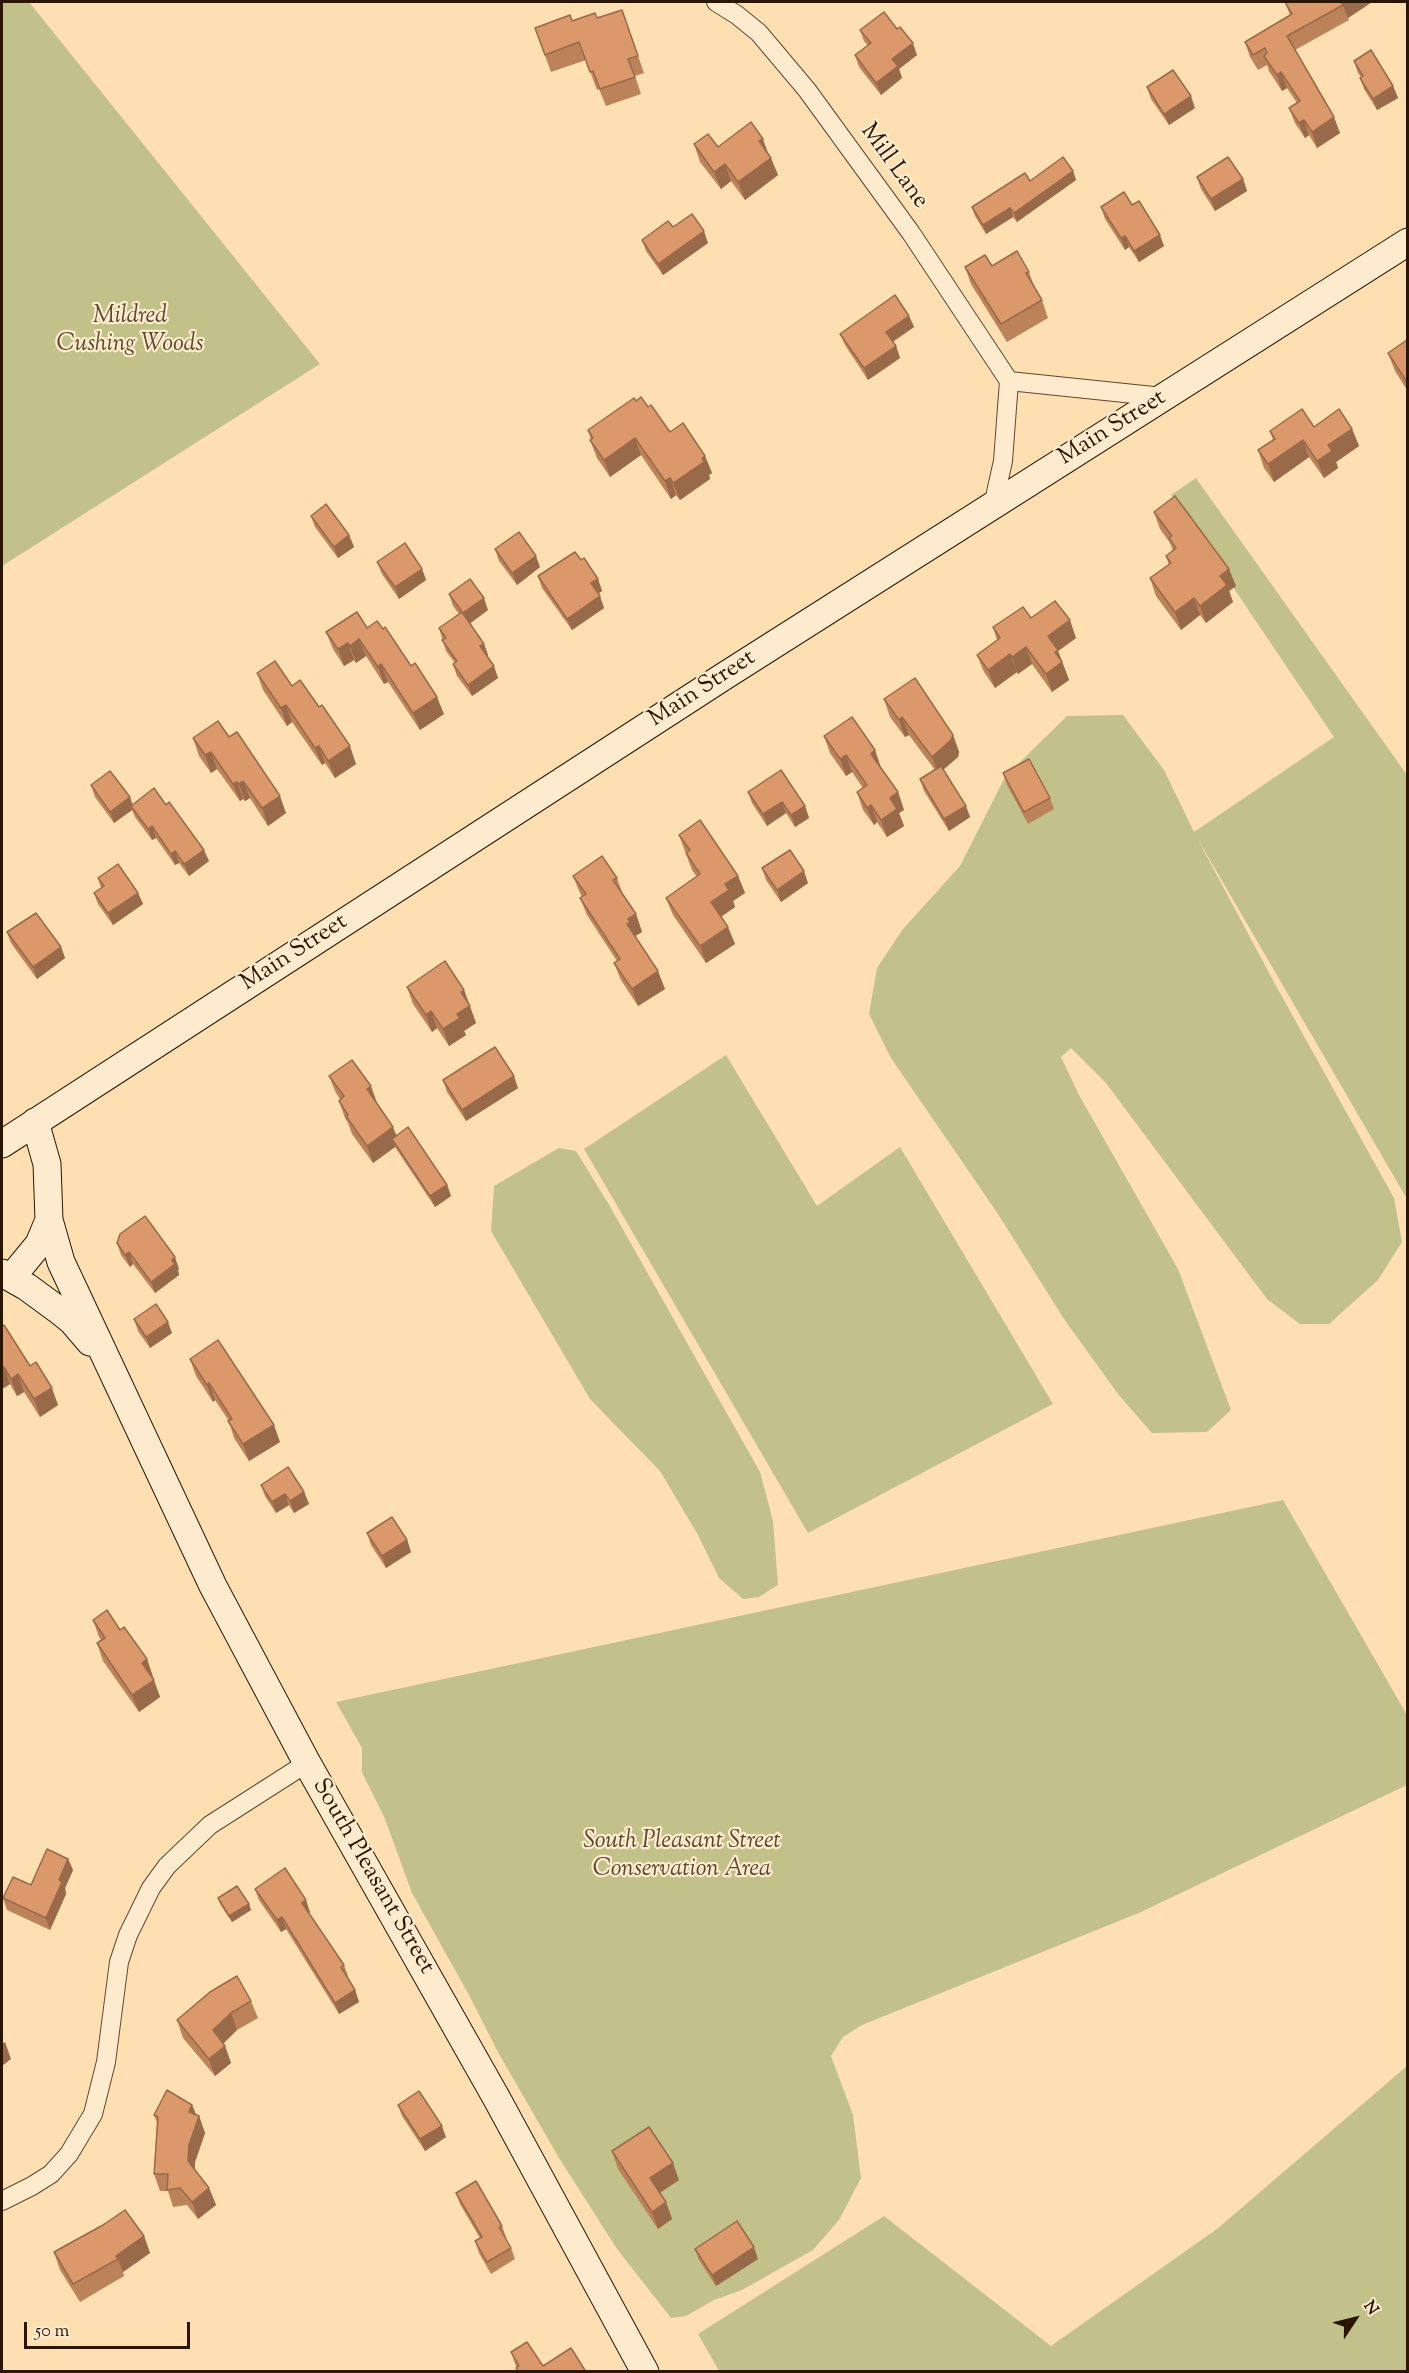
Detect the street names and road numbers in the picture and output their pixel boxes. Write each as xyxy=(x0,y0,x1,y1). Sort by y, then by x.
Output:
street label: Mill Lane xyxy=(853,119,933,215)
street label: Main Street xyxy=(1054,385,1172,473)
street label: Main Street xyxy=(644,645,762,735)
street label: Main Street xyxy=(236,909,354,999)
street label: South Pleasant Street xyxy=(304,1774,440,1980)

